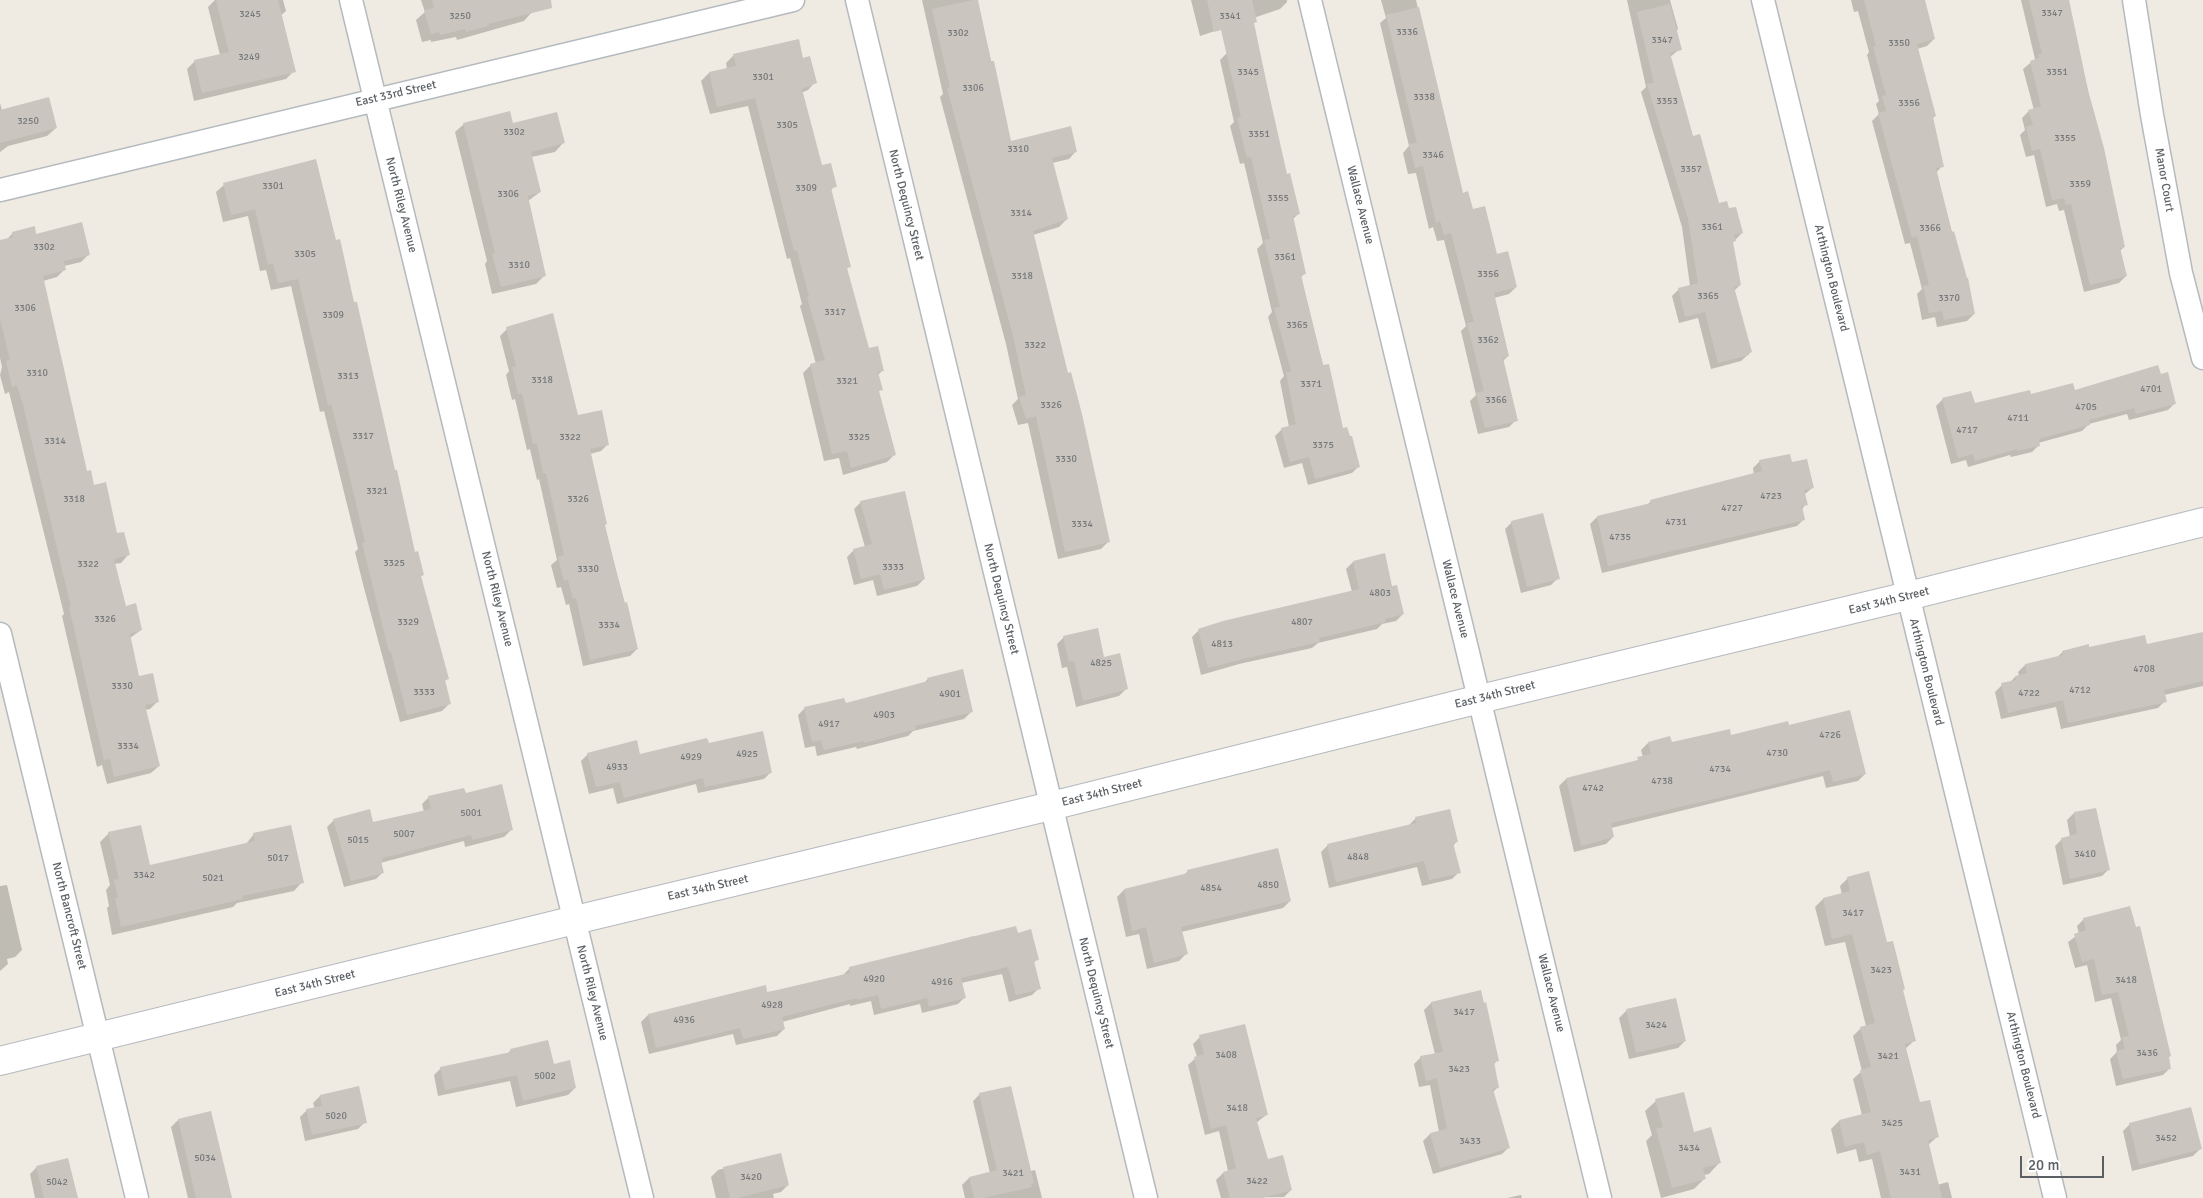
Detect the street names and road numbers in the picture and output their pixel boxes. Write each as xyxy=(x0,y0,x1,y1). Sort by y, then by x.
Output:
street label: East 33rd Street xyxy=(354,78,438,110)
street label: Manor Court xyxy=(2151,147,2177,213)
street label: North Dequincy Street xyxy=(885,148,927,262)
street label: North Riley Avenue xyxy=(382,156,420,254)
street label: Wallace Avenue xyxy=(1343,164,1377,246)
street label: Arthington Boulevard xyxy=(1811,223,1851,333)
street label: North Dequincy Street xyxy=(980,542,1022,656)
street label: North Riley Avenue xyxy=(478,550,516,648)
street label: Wallace Avenue xyxy=(1438,558,1472,640)
street label: East 34th Street xyxy=(1847,584,1931,618)
street label: Arthington Boulevard xyxy=(1906,617,1946,727)
street label: East 34th Street xyxy=(1453,678,1537,712)
street label: East 34th Street xyxy=(1060,776,1144,810)
street label: North Bancroft Street xyxy=(49,861,89,971)
street label: East 34th Street xyxy=(666,872,750,904)
street label: North Dequincy Street xyxy=(1075,936,1117,1050)
street label: North Riley Avenue xyxy=(573,944,611,1042)
street label: Wallace Avenue xyxy=(1534,952,1568,1034)
street label: East 34th Street xyxy=(273,967,357,1001)
street label: Arthington Boulevard xyxy=(2003,1010,2043,1120)

